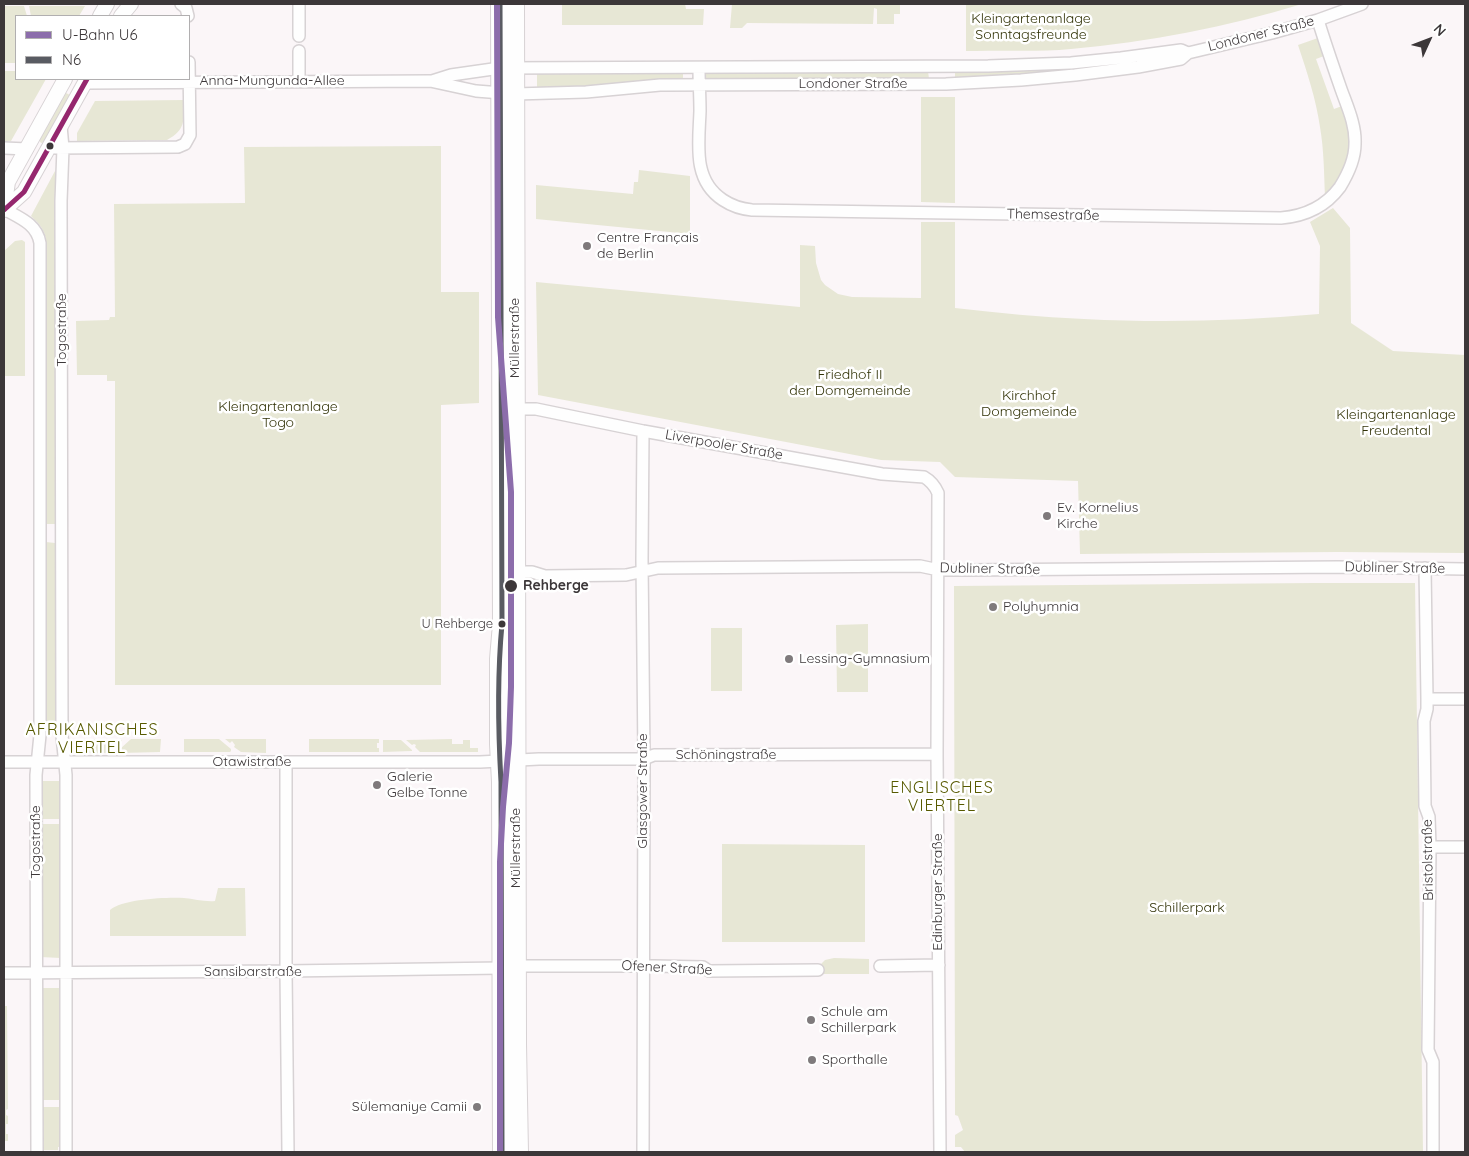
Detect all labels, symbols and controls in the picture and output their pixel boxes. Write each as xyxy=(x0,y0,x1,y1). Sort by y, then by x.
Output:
park label: Kleingartenanlage Sonntagsfreunde xyxy=(971,11,1091,44)
street label: Londoner Straße xyxy=(1206,13,1316,55)
legend xyxy=(15,15,190,80)
north arrow xyxy=(1404,15,1454,65)
text: N xyxy=(1430,20,1450,40)
text: U-Bahn U6 xyxy=(62,25,137,44)
text: N6 xyxy=(62,50,81,69)
street label: Anna-Mungunda-Allee xyxy=(199,73,345,89)
street label: Londoner Straße xyxy=(799,76,907,92)
unlabelled marker xyxy=(45,141,55,151)
street label: Themsestraße xyxy=(1006,206,1100,224)
place label: Centre Français de Berlin xyxy=(597,230,699,262)
marker: Centre Français de Berlin xyxy=(581,240,593,252)
street label: Togostraße xyxy=(54,293,70,367)
street label: Müllerstraße xyxy=(507,298,523,378)
park label: Friedhof II der Domgemeinde xyxy=(789,367,911,400)
park label: Kirchhof Domgemeinde xyxy=(981,388,1077,421)
park label: Kleingartenanlage Togo xyxy=(218,399,338,432)
park label: Kleingartenanlage Freudental xyxy=(1336,407,1456,440)
street label: Liverpooler Straße xyxy=(664,426,784,464)
place label: Ev. Kornelius Kirche xyxy=(1057,500,1138,532)
marker: Ev. Kornelius Kirche xyxy=(1041,510,1053,522)
street label: Dubliner Straße xyxy=(1345,559,1445,577)
street label: Dubliner Straße xyxy=(940,560,1040,578)
marker: Rehberge xyxy=(503,578,519,594)
place label: Rehberge xyxy=(523,578,589,594)
place label: Polyhymnia xyxy=(1003,599,1079,615)
marker: Polyhymnia xyxy=(987,601,999,613)
place label: U Rehberge xyxy=(422,616,493,632)
marker: U Rehberge xyxy=(497,619,507,629)
place label: Lessing-Gymnasium xyxy=(799,651,930,667)
marker: Lessing-Gymnasium xyxy=(783,653,795,665)
district label: AFRIKANISCHES VIERTEL xyxy=(24,720,160,758)
street label: Glasgower Straße xyxy=(635,733,651,849)
street label: Schöningstraße xyxy=(676,747,776,763)
street label: Otawistraße xyxy=(213,754,291,770)
place label: Galerie Gelbe Tonne xyxy=(387,769,467,802)
district label: ENGLISCHES VIERTEL xyxy=(889,778,995,816)
marker: Galerie Gelbe Tonne xyxy=(371,779,383,791)
street label: Togostraße xyxy=(28,805,44,879)
street label: Müllerstraße xyxy=(508,808,524,888)
street label: Bristolstraße xyxy=(1419,819,1437,901)
street label: Edinburger Straße xyxy=(930,833,946,951)
park label: Schillerpark xyxy=(1149,900,1225,916)
street label: Ofener Straße xyxy=(621,957,713,979)
street label: Sansibarstraße xyxy=(204,964,302,980)
place label: Schule am Schillerpark xyxy=(821,1004,897,1036)
marker: Schule am Schillerpark xyxy=(805,1014,817,1026)
place label: Sporthalle xyxy=(822,1052,888,1068)
marker: Sporthalle xyxy=(806,1054,818,1066)
place label: Sülemaniye Camii xyxy=(352,1099,467,1115)
marker: Sülemaniye Camii xyxy=(471,1101,483,1113)

